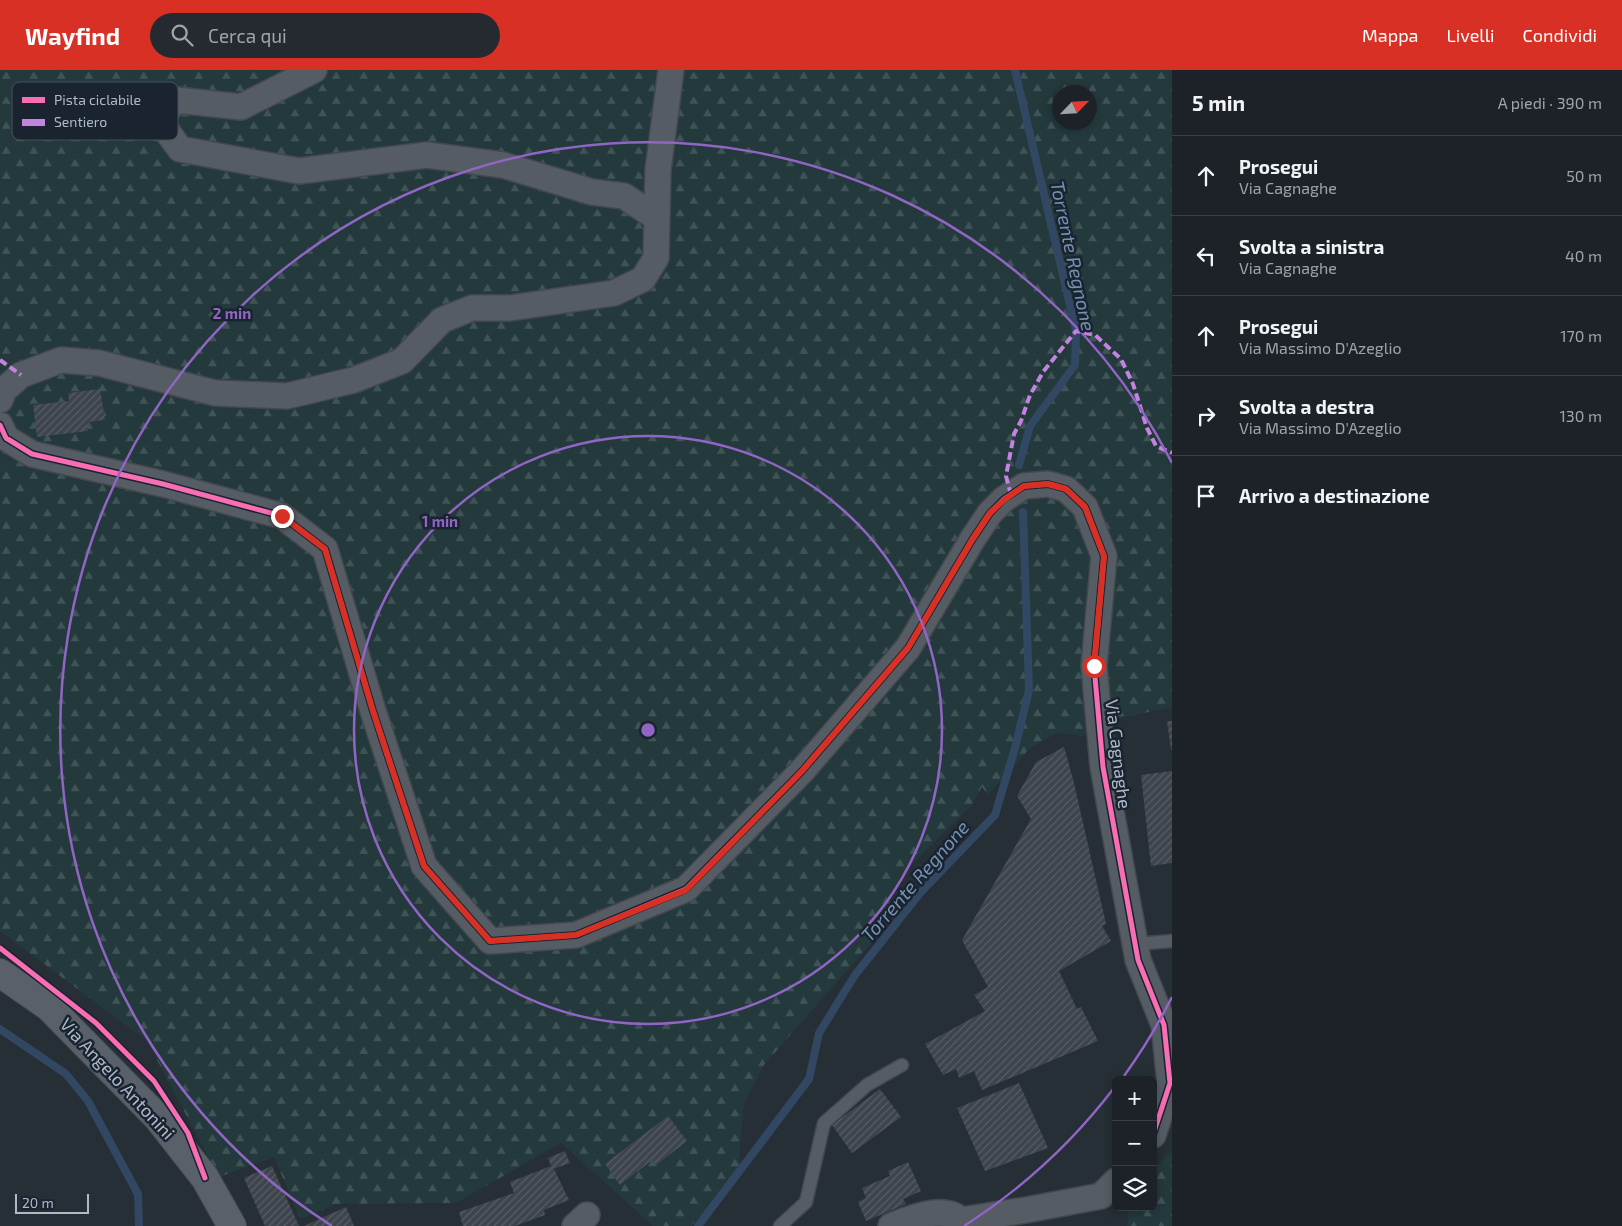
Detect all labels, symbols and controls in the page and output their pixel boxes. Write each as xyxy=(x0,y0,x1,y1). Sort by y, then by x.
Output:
search box xyxy=(150,13,500,58)
text: Wayfind xyxy=(25,21,120,50)
icon: search xyxy=(168,21,196,49)
text: Cerca qui xyxy=(208,24,287,47)
text: Mappa xyxy=(1362,24,1419,46)
text: Livelli xyxy=(1447,24,1494,46)
text: Condividi xyxy=(1522,24,1597,46)
legend xyxy=(12,82,178,140)
north arrow xyxy=(1052,85,1097,130)
text: 5 min xyxy=(1192,90,1245,115)
text: Pista ciclabile xyxy=(54,91,141,108)
text: A piedi · 390 m xyxy=(1498,93,1602,112)
text: Sentiero xyxy=(54,113,107,130)
text: Prosegui xyxy=(1239,155,1318,178)
icon: ahead xyxy=(1192,162,1220,190)
text: 50 m xyxy=(1566,166,1602,185)
text: Via Cagnaghe xyxy=(1239,178,1337,197)
water label: Torrente Regnone xyxy=(1046,179,1101,333)
text: Svolta a sinistra xyxy=(1239,235,1384,258)
icon: left xyxy=(1192,242,1220,270)
text: 40 m xyxy=(1565,246,1602,265)
text: Via Cagnaghe xyxy=(1239,258,1337,277)
text: 2 min xyxy=(213,304,251,322)
text: Prosegui xyxy=(1239,315,1318,338)
icon: ahead xyxy=(1192,322,1220,350)
text: 170 m xyxy=(1560,326,1602,345)
text: Via Massimo D'Azeglio xyxy=(1239,338,1402,357)
text: Svolta a destra xyxy=(1239,395,1374,418)
icon: right xyxy=(1192,402,1220,430)
text: 130 m xyxy=(1560,406,1602,425)
text: Via Massimo D'Azeglio xyxy=(1239,418,1402,437)
icon: arrive xyxy=(1192,482,1220,510)
text: Arrivo a destinazione xyxy=(1239,484,1430,507)
route end xyxy=(271,505,294,528)
text: 1 min xyxy=(422,512,458,530)
route start xyxy=(1083,655,1106,678)
street label: Via Cagnaghe xyxy=(1101,698,1137,810)
centre of rings xyxy=(639,721,657,739)
water label: Torrente Regnone xyxy=(856,815,973,946)
street label: Via Angelo Antonini xyxy=(56,1013,180,1144)
map controls xyxy=(1112,1076,1157,1211)
button: + xyxy=(1112,1076,1157,1121)
button: − xyxy=(1112,1121,1157,1166)
button: layers xyxy=(1112,1166,1157,1211)
scale bar xyxy=(15,1191,89,1214)
text: 20 m xyxy=(22,1194,54,1211)

